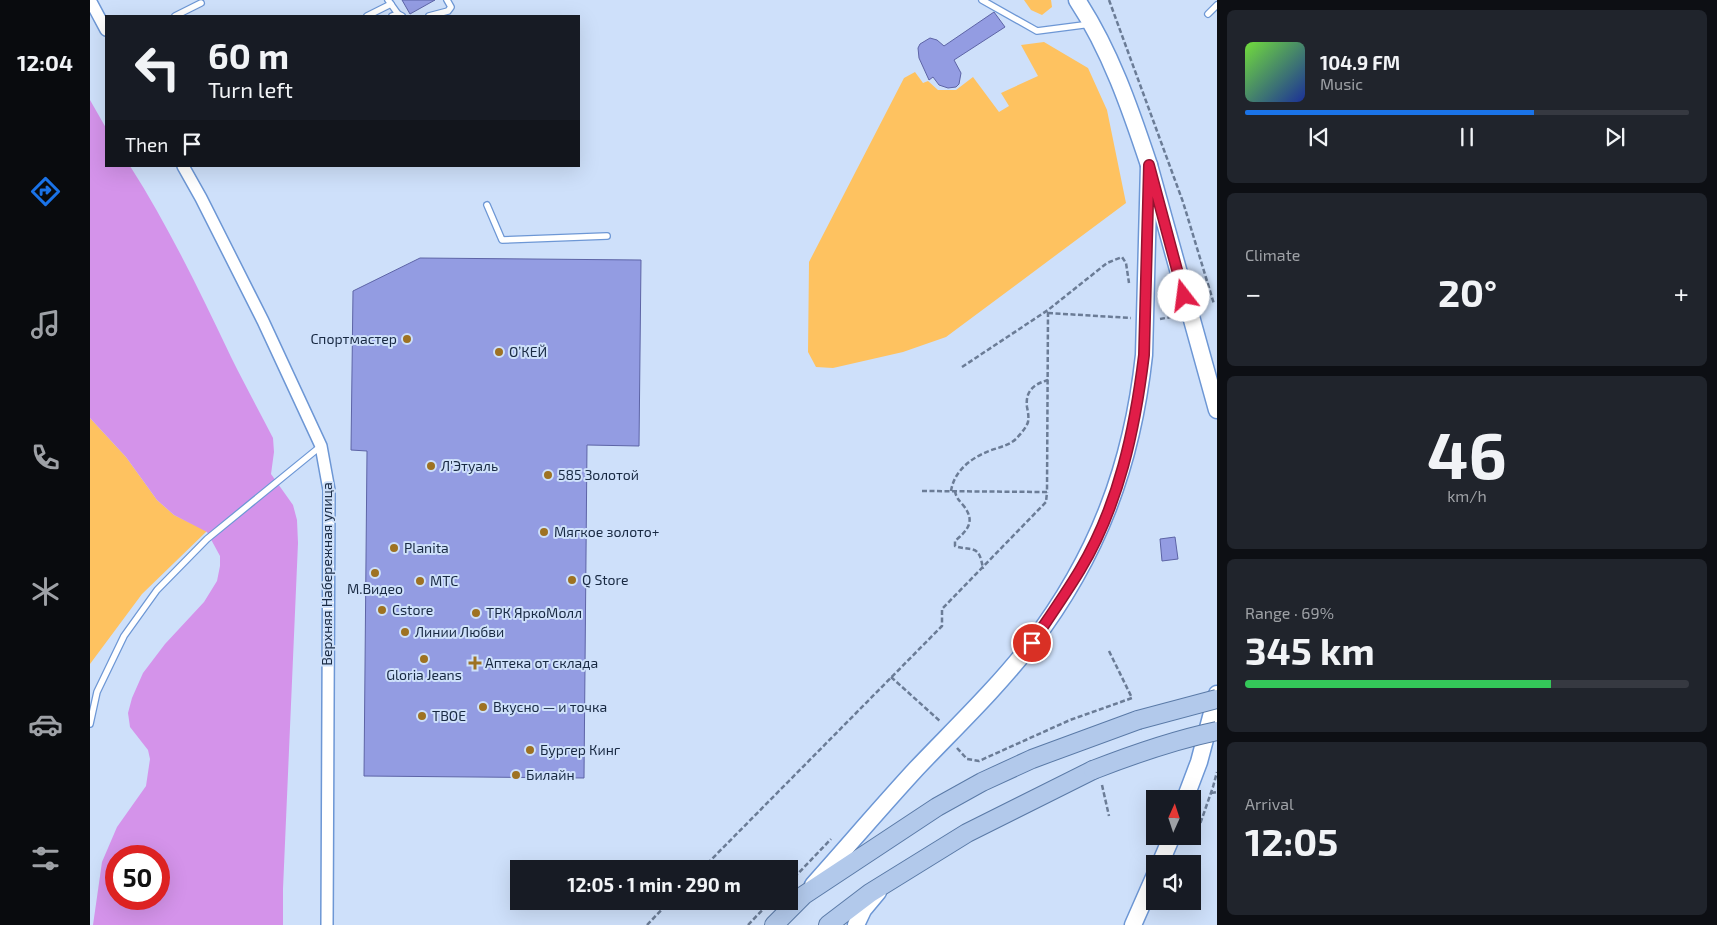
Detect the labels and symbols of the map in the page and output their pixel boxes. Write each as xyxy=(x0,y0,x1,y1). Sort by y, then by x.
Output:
position arrow xyxy=(1157,269,1209,321)
place label: Спортмастер xyxy=(310,330,397,347)
marker: Спортмастер xyxy=(401,333,413,345)
place label: О’КЕЙ xyxy=(509,343,547,360)
marker: О’КЕЙ xyxy=(493,346,505,358)
place label: Л'Этуаль xyxy=(441,457,498,474)
marker: Л'Этуаль xyxy=(425,460,437,472)
place label: 585 Золотой xyxy=(558,466,639,483)
marker: 585 Золотой xyxy=(542,469,554,481)
street label: Верхняя Набережная улица xyxy=(318,482,335,666)
place label: Мягкое золото+ xyxy=(554,523,660,540)
marker: Мягкое золото+ xyxy=(538,526,550,538)
place label: Planita xyxy=(404,539,449,556)
marker: Planita xyxy=(388,542,400,554)
marker: М.Видео xyxy=(369,567,381,579)
place label: Q Store xyxy=(582,571,629,588)
place label: МТС xyxy=(430,572,458,589)
marker: Q Store xyxy=(566,574,578,586)
marker: МТС xyxy=(414,575,426,587)
place label: М.Видео xyxy=(347,580,403,597)
place label: Cstore xyxy=(392,601,433,618)
marker: Cstore xyxy=(376,604,388,616)
place label: ТРК ЯркоМолл xyxy=(486,604,582,621)
marker: ТРК ЯркоМолл xyxy=(470,607,482,619)
pin xyxy=(1011,622,1053,664)
place label: Линии Любви xyxy=(415,623,504,640)
marker: Линии Любви xyxy=(399,626,411,638)
marker: Gloria Jeans xyxy=(418,653,430,665)
place label: Аптека от склада xyxy=(485,654,598,671)
marker: Аптека от склада xyxy=(469,657,481,669)
place label: Gloria Jeans xyxy=(386,666,462,683)
place label: Вкусно — и точка xyxy=(493,698,607,715)
marker: Вкусно — и точка xyxy=(477,701,489,713)
place label: ТВОЕ xyxy=(432,707,466,724)
marker: ТВОЕ xyxy=(416,710,428,722)
place label: Бургер Кинг xyxy=(540,741,621,758)
marker: Бургер Кинг xyxy=(524,744,536,756)
place label: Билайн xyxy=(526,766,575,783)
marker: Билайн xyxy=(510,769,522,781)
north arrow xyxy=(1146,790,1201,845)
speed limit sign: 50 xyxy=(105,845,170,910)

